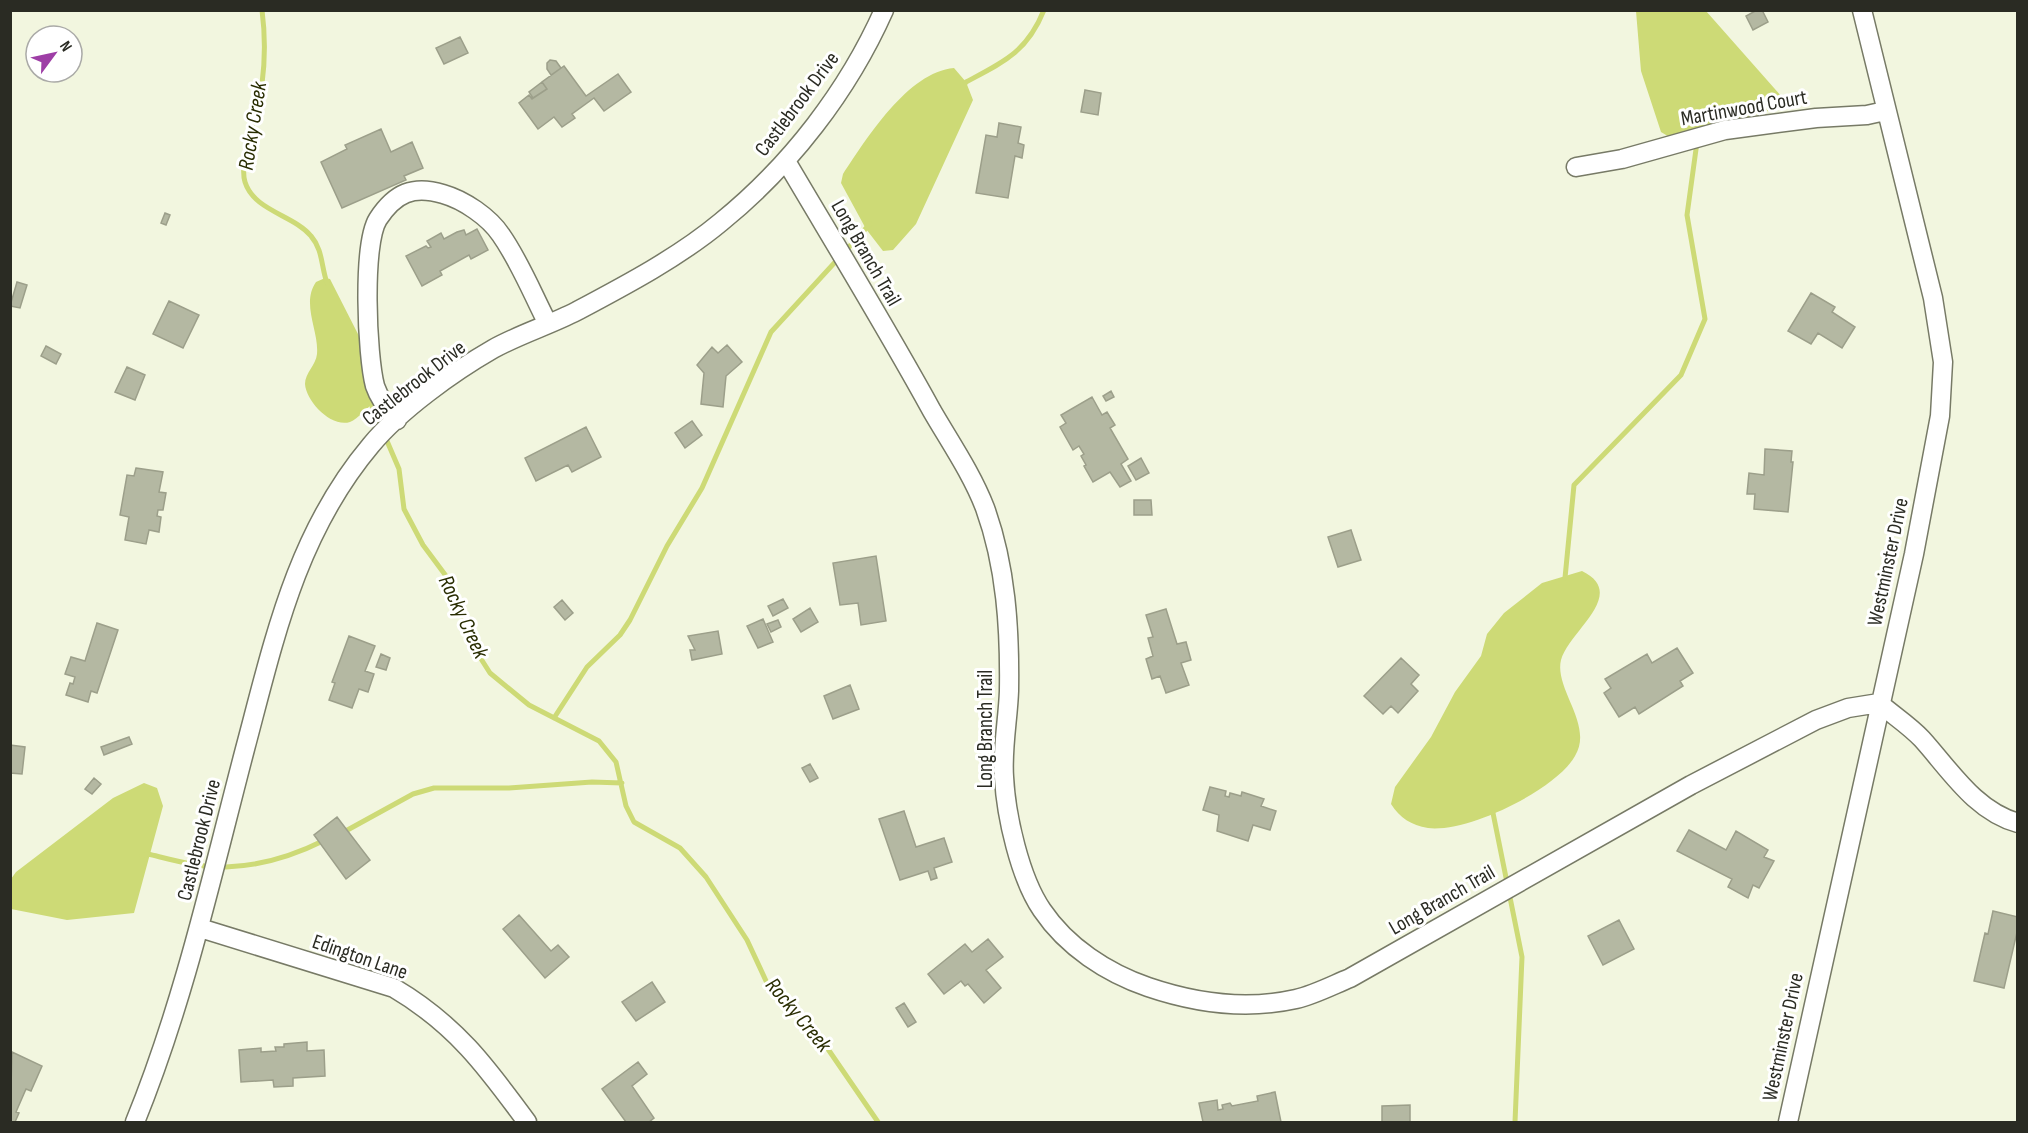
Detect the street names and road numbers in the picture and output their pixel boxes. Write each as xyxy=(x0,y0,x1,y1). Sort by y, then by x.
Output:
street label: Castlebrook Drive xyxy=(750,47,844,161)
street label: Martinwood Court xyxy=(1679,85,1809,131)
street label: Long Branch Trail xyxy=(826,195,906,311)
street label: Castlebrook Drive xyxy=(357,335,471,431)
street label: Westminster Drive xyxy=(1862,496,1914,628)
street label: Long Branch Trail xyxy=(973,670,998,788)
street label: Castlebrook Drive xyxy=(172,777,226,903)
street label: Long Branch Trail xyxy=(1384,860,1500,940)
street label: Edington Lane xyxy=(309,929,411,985)
street label: Westminster Drive xyxy=(1757,971,1809,1103)

